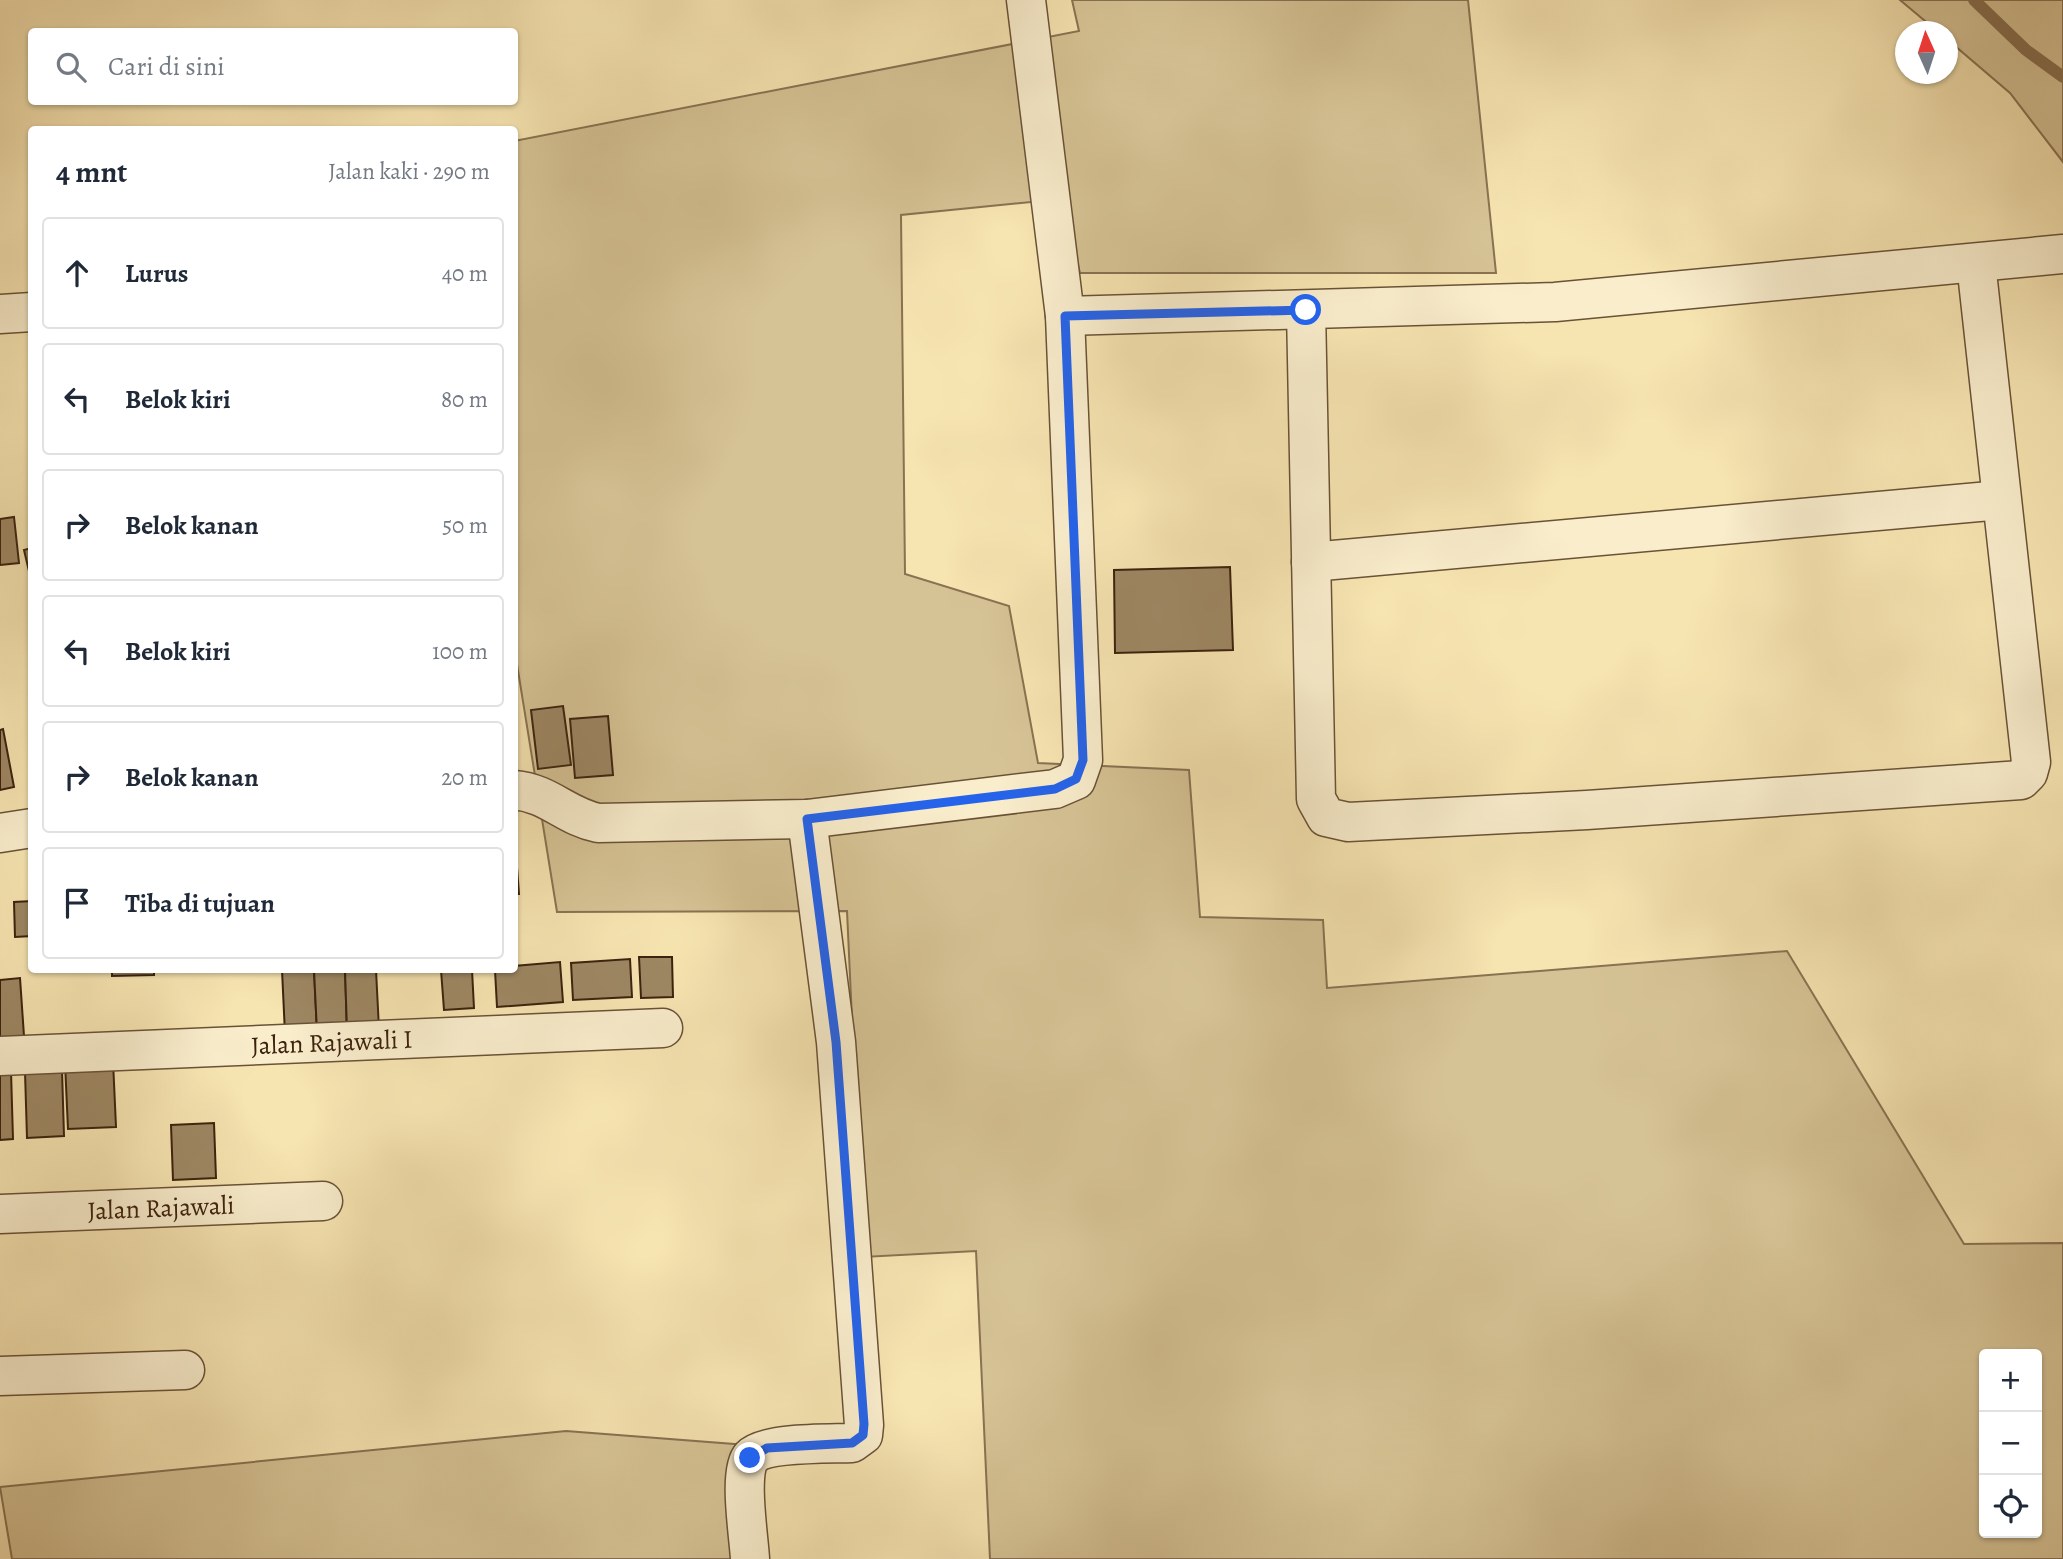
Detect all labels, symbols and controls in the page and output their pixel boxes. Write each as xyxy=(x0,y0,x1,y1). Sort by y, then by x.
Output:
north arrow xyxy=(1895,21,1958,84)
search box xyxy=(28,28,518,105)
icon: search xyxy=(52,48,90,86)
text: Cari di sini xyxy=(108,49,225,84)
text: 4 mnt xyxy=(56,152,127,192)
text: Jalan kaki · 290 m xyxy=(328,156,490,187)
icon: ahead xyxy=(58,254,96,292)
text: Lurus xyxy=(125,256,188,291)
text: 40 m xyxy=(442,258,488,289)
route start xyxy=(1290,294,1321,325)
icon: left xyxy=(58,380,96,418)
text: Belok kiri xyxy=(125,382,231,417)
text: 80 m xyxy=(441,384,488,415)
icon: right xyxy=(58,506,96,544)
text: Belok kanan xyxy=(125,508,259,543)
text: 50 m xyxy=(442,510,488,541)
icon: left xyxy=(58,632,96,670)
text: Belok kiri xyxy=(125,634,231,669)
text: 100 m xyxy=(432,636,488,667)
icon: right xyxy=(58,758,96,796)
text: Belok kanan xyxy=(125,760,259,795)
text: 20 m xyxy=(441,762,488,793)
icon: arrive xyxy=(58,884,96,922)
text: Tiba di tujuan xyxy=(125,886,275,921)
street label: Jalan Rajawali I xyxy=(250,1021,413,1063)
street label: Jalan Rajawali xyxy=(87,1187,235,1228)
map controls xyxy=(1979,1349,2042,1538)
button: + xyxy=(1979,1349,2042,1412)
button: − xyxy=(1979,1412,2042,1475)
route end xyxy=(734,1442,765,1473)
button: locate xyxy=(1979,1475,2042,1538)

